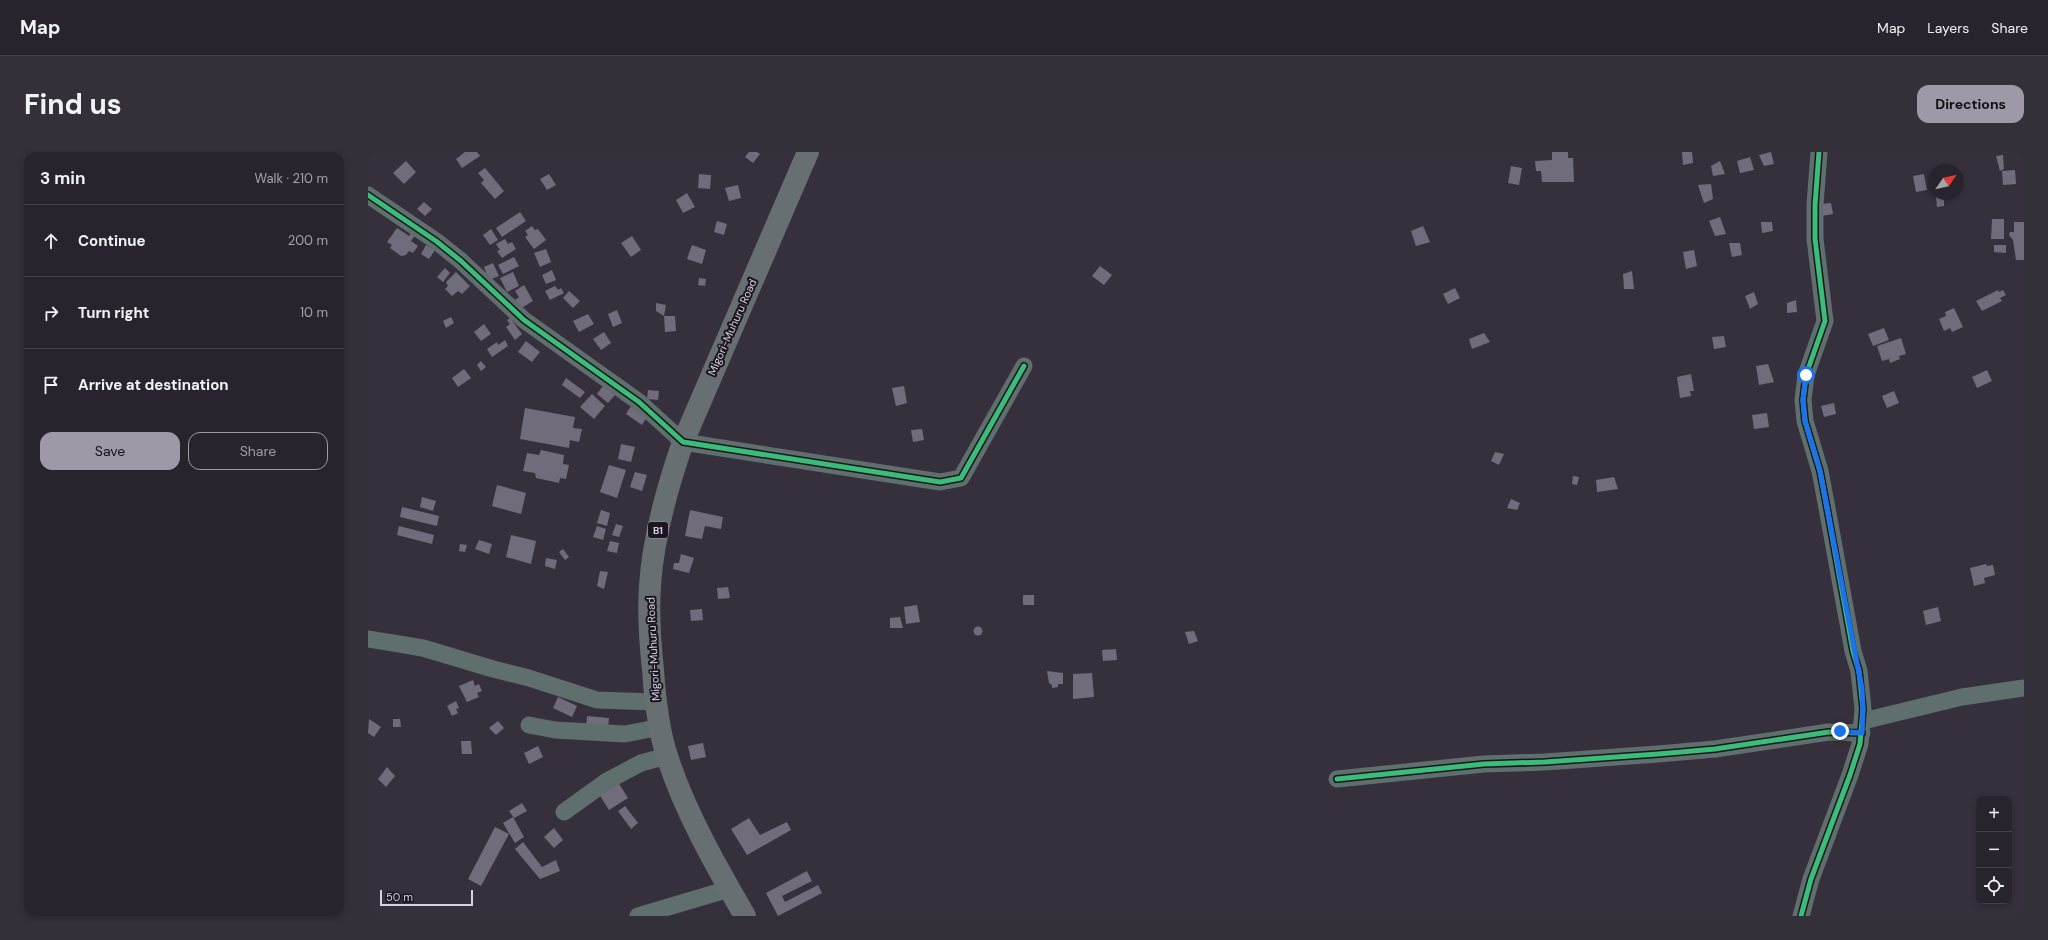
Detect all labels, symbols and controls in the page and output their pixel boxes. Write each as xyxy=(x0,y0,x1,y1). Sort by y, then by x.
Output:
text: Map xyxy=(20,15,60,40)
text: Map xyxy=(1877,19,1905,37)
text: Layers xyxy=(1927,19,1969,37)
text: Share xyxy=(1991,19,2028,37)
button: Directions xyxy=(1917,85,2024,123)
text: Find us xyxy=(24,86,122,123)
north arrow xyxy=(1928,164,1964,200)
text: 3 min xyxy=(40,167,85,189)
text: Walk · 210 m xyxy=(255,170,328,187)
icon: ahead xyxy=(40,230,62,252)
text: Continue xyxy=(78,231,146,251)
text: 200 m xyxy=(288,232,328,249)
street label: Migori-Muhuru Road xyxy=(704,277,760,377)
icon: right xyxy=(40,302,62,324)
text: Turn right xyxy=(78,303,149,323)
text: 10 m xyxy=(300,304,328,321)
route start xyxy=(1797,366,1815,384)
icon: arrive xyxy=(40,374,62,396)
text: Arrive at destination xyxy=(78,375,229,395)
button: Save xyxy=(40,432,180,470)
button: Share xyxy=(188,432,328,470)
road number: B1 xyxy=(648,522,668,538)
street label: Migori-Muhuru Road xyxy=(643,597,663,701)
route end xyxy=(1831,722,1849,740)
map controls xyxy=(1976,796,2012,904)
button: + xyxy=(1976,796,2012,832)
button: − xyxy=(1976,832,2012,868)
button: locate xyxy=(1976,868,2012,904)
scale bar xyxy=(380,888,473,907)
text: 50 m xyxy=(386,890,413,904)

